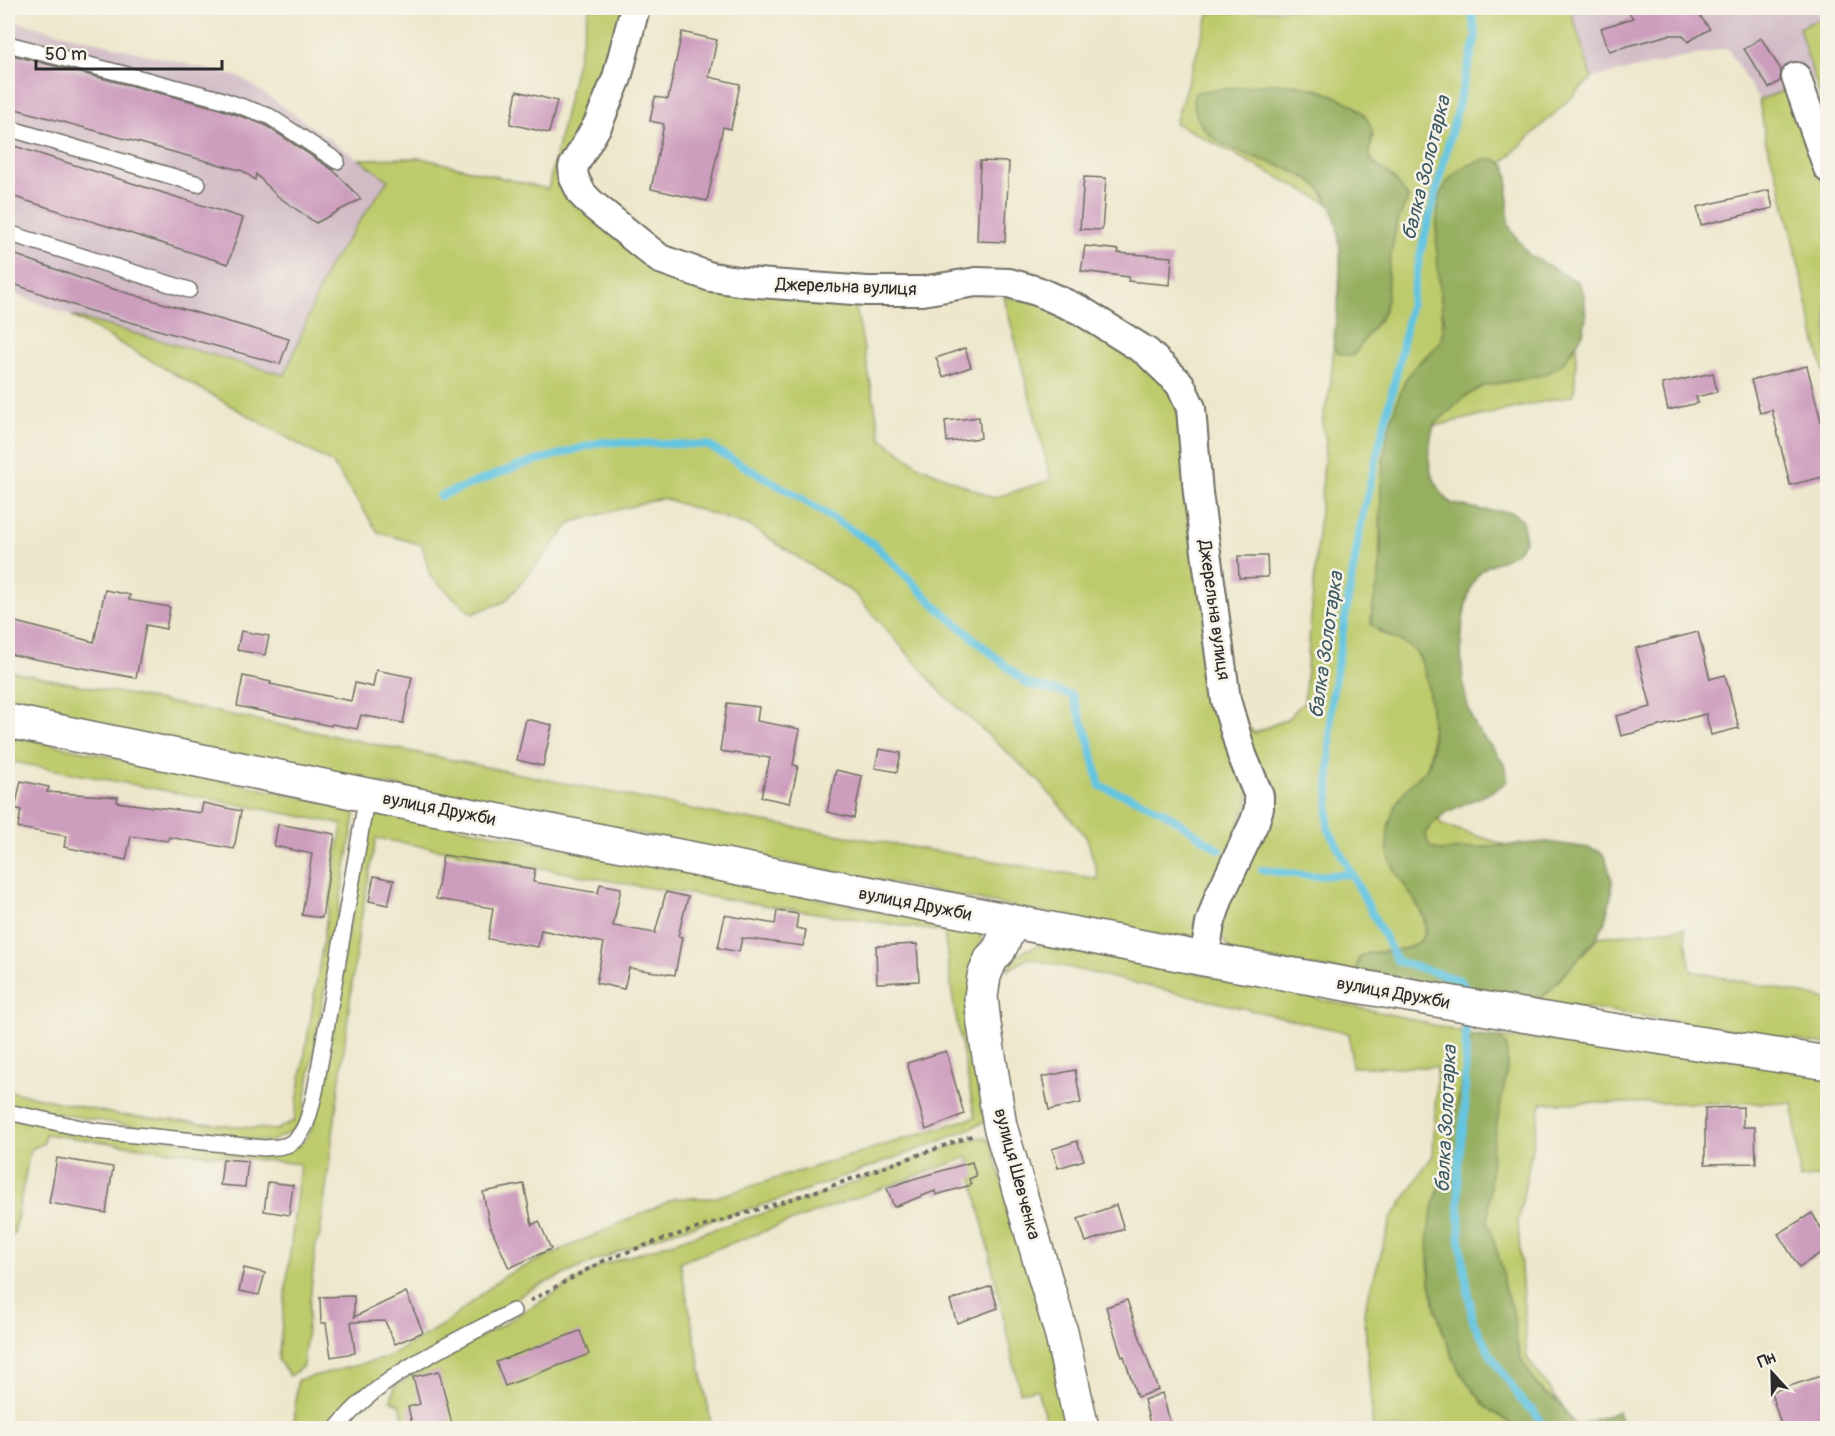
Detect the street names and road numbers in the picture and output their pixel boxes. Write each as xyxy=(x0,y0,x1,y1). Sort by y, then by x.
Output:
street label: Джерельна вулиця xyxy=(774,273,917,301)
street label: Джерельна вулиця xyxy=(1193,537,1235,682)
street label: вулиця Дружби xyxy=(381,787,497,831)
street label: вулиця Дружби xyxy=(857,882,973,926)
street label: вулиця Дружби xyxy=(1335,972,1451,1014)
street label: вулиця Шевченка xyxy=(988,1106,1046,1242)

